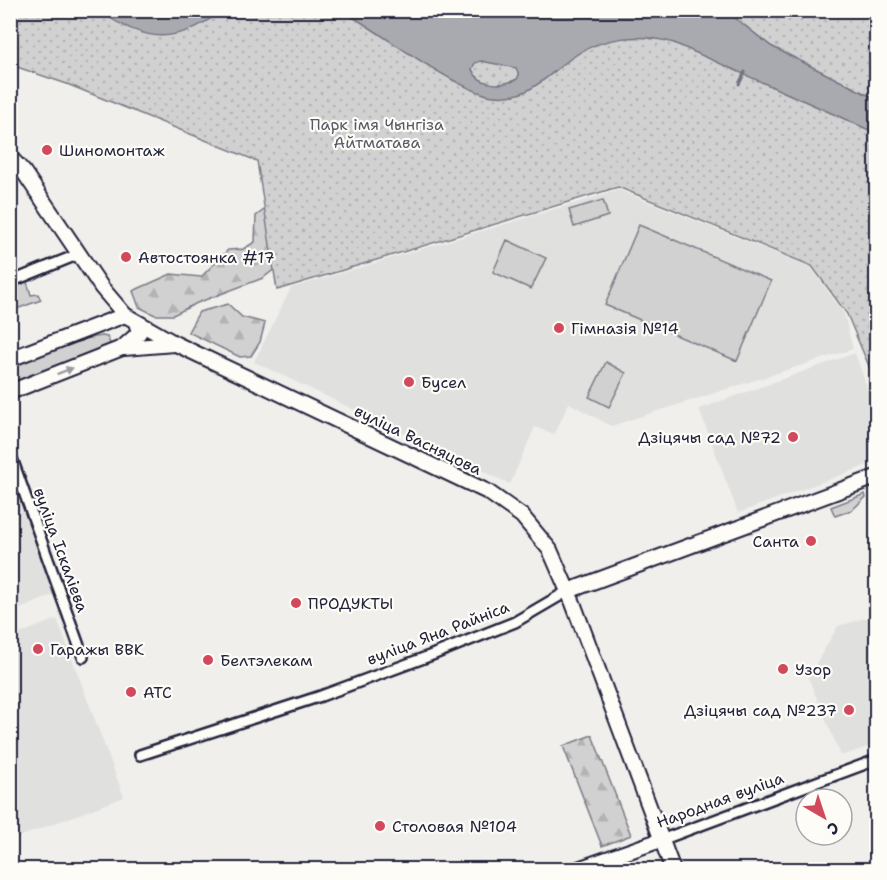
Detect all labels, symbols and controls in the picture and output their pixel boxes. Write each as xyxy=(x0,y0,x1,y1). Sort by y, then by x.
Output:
park label: Парк імя Чынгіза Айтматава xyxy=(310,114,444,153)
place label: Шиномонтаж xyxy=(59,140,165,161)
marker: Шиномонтаж xyxy=(40,143,54,157)
place label: Автостоянка #17 xyxy=(138,247,275,268)
marker: Автостоянка #17 xyxy=(119,250,133,264)
place label: Гімназія №14 xyxy=(571,318,679,339)
marker: Гімназія №14 xyxy=(552,321,566,335)
one-way arrow xyxy=(56,366,74,375)
place label: Бусел xyxy=(421,372,466,393)
marker: Бусел xyxy=(402,375,416,389)
street label: вуліца Васняцова xyxy=(351,400,485,480)
place label: Дзіцячы сад №72 xyxy=(638,427,781,448)
marker: Дзіцячы сад №72 xyxy=(786,430,800,444)
street label: вуліца Іскаліева xyxy=(29,485,93,615)
place label: Санта xyxy=(753,531,799,552)
marker: Санта xyxy=(804,534,818,548)
place label: ПРОДУКТЫ xyxy=(308,593,393,614)
marker: ПРОДУКТЫ xyxy=(289,596,303,610)
street label: вуліца Яна Райніса xyxy=(364,596,512,670)
place label: Гаражы ВВК xyxy=(50,639,145,660)
marker: Гаражы ВВК xyxy=(31,642,45,656)
place label: Белтэлекам xyxy=(220,650,312,671)
marker: Белтэлекам xyxy=(201,653,215,667)
place label: Узор xyxy=(795,659,831,680)
marker: Узор xyxy=(776,662,790,676)
place label: АТС xyxy=(143,682,172,703)
marker: АТС xyxy=(124,685,138,699)
place label: Дзіцячы сад №237 xyxy=(684,700,837,721)
marker: Дзіцячы сад №237 xyxy=(842,703,856,717)
street label: Народная вуліца xyxy=(654,767,787,833)
north arrow xyxy=(794,787,854,847)
place label: Столовая №104 xyxy=(392,816,517,837)
text: С xyxy=(823,817,844,840)
marker: Столовая №104 xyxy=(373,819,387,833)

